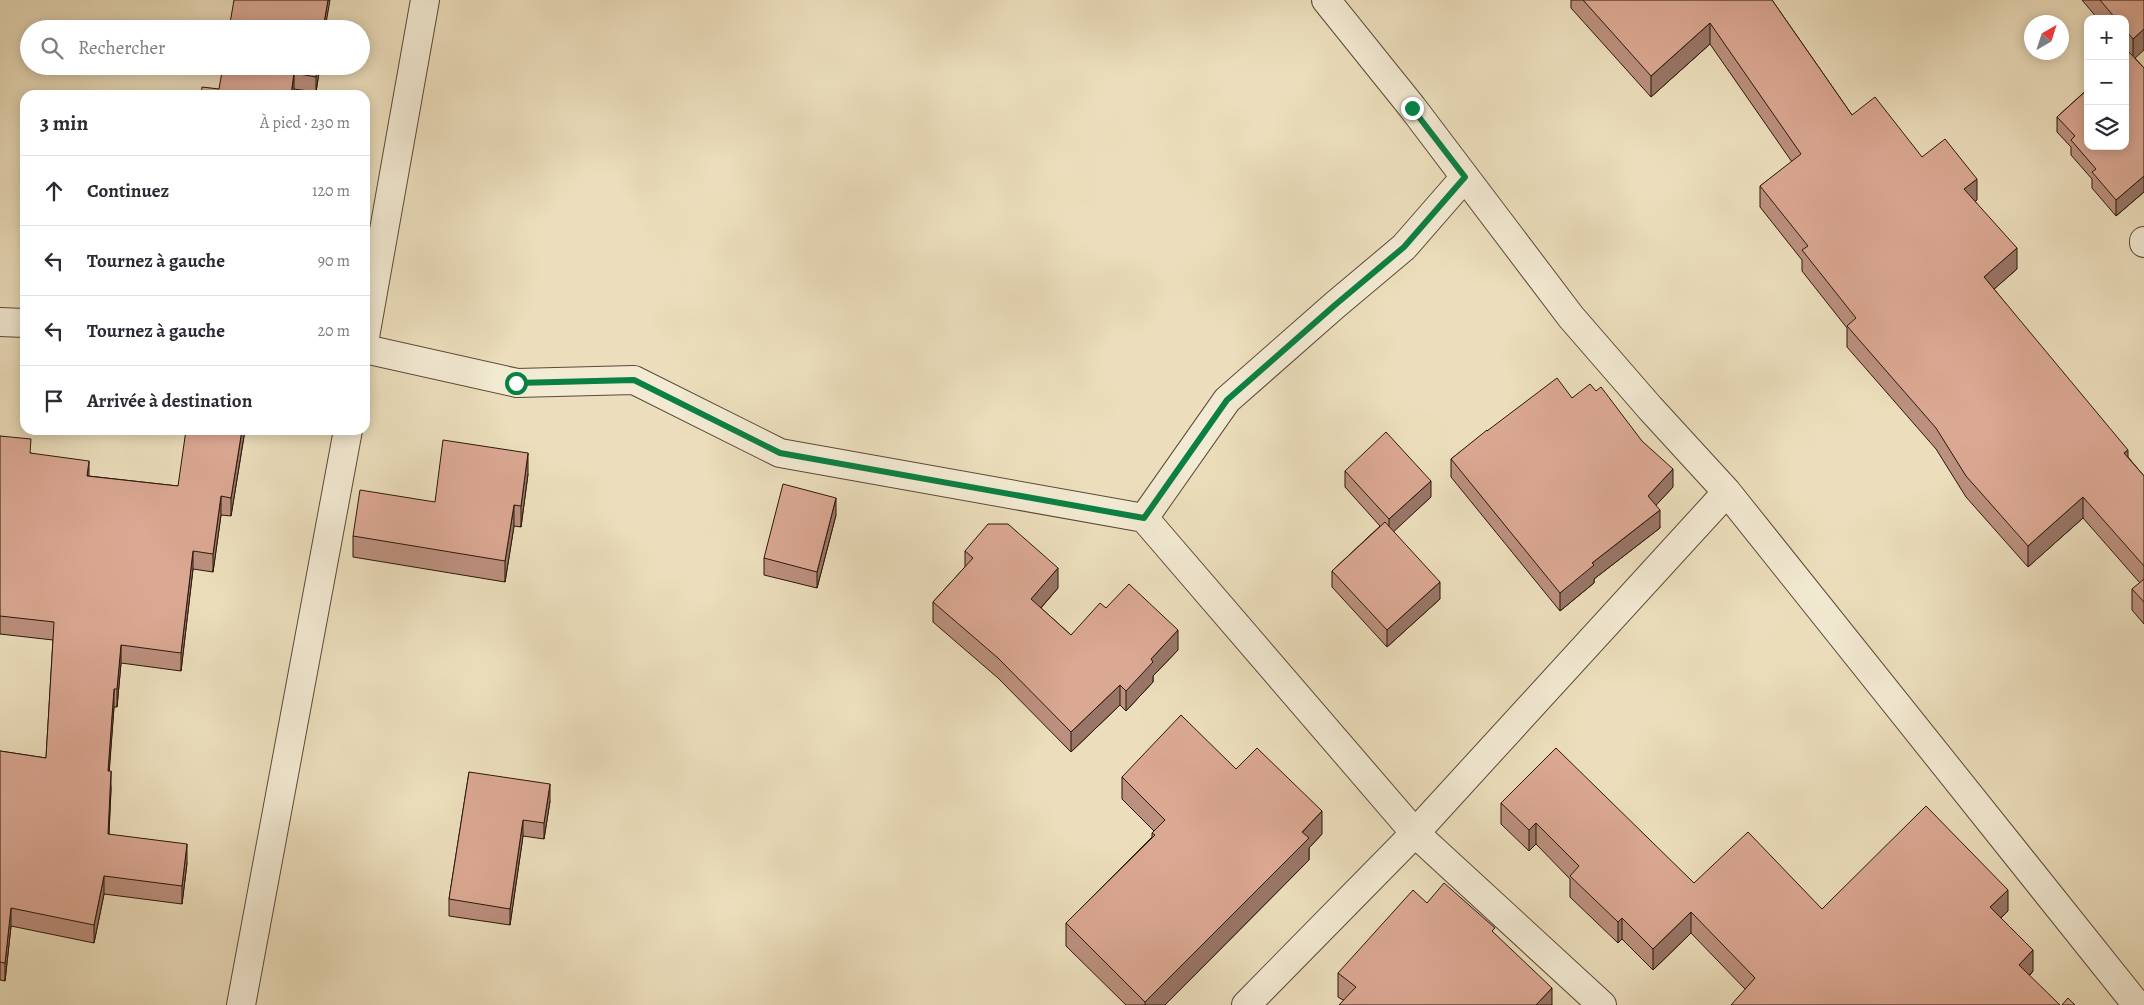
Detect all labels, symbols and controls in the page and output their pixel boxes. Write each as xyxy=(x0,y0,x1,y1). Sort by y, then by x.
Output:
north arrow xyxy=(2024,15,2069,60)
map controls xyxy=(2084,15,2129,150)
button: + xyxy=(2084,15,2129,60)
search box xyxy=(20,20,370,75)
icon: search xyxy=(38,34,66,62)
text: Rechercher xyxy=(78,35,165,61)
button: − xyxy=(2084,60,2129,105)
route end xyxy=(1401,97,1424,120)
button: layers xyxy=(2084,105,2129,150)
text: 3 min xyxy=(40,109,88,137)
text: À pied · 230 m xyxy=(260,112,350,134)
icon: ahead xyxy=(40,177,68,205)
text: Continuez xyxy=(87,178,169,204)
text: 120 m xyxy=(312,180,350,202)
icon: left xyxy=(40,247,68,275)
text: Tournez à gauche xyxy=(87,248,225,274)
text: 90 m xyxy=(318,250,350,272)
icon: left xyxy=(40,317,68,345)
text: Tournez à gauche xyxy=(87,318,225,344)
text: 20 m xyxy=(317,320,350,342)
route start xyxy=(505,372,528,395)
icon: arrive xyxy=(40,387,68,415)
text: Arrivée à destination xyxy=(87,388,252,414)

